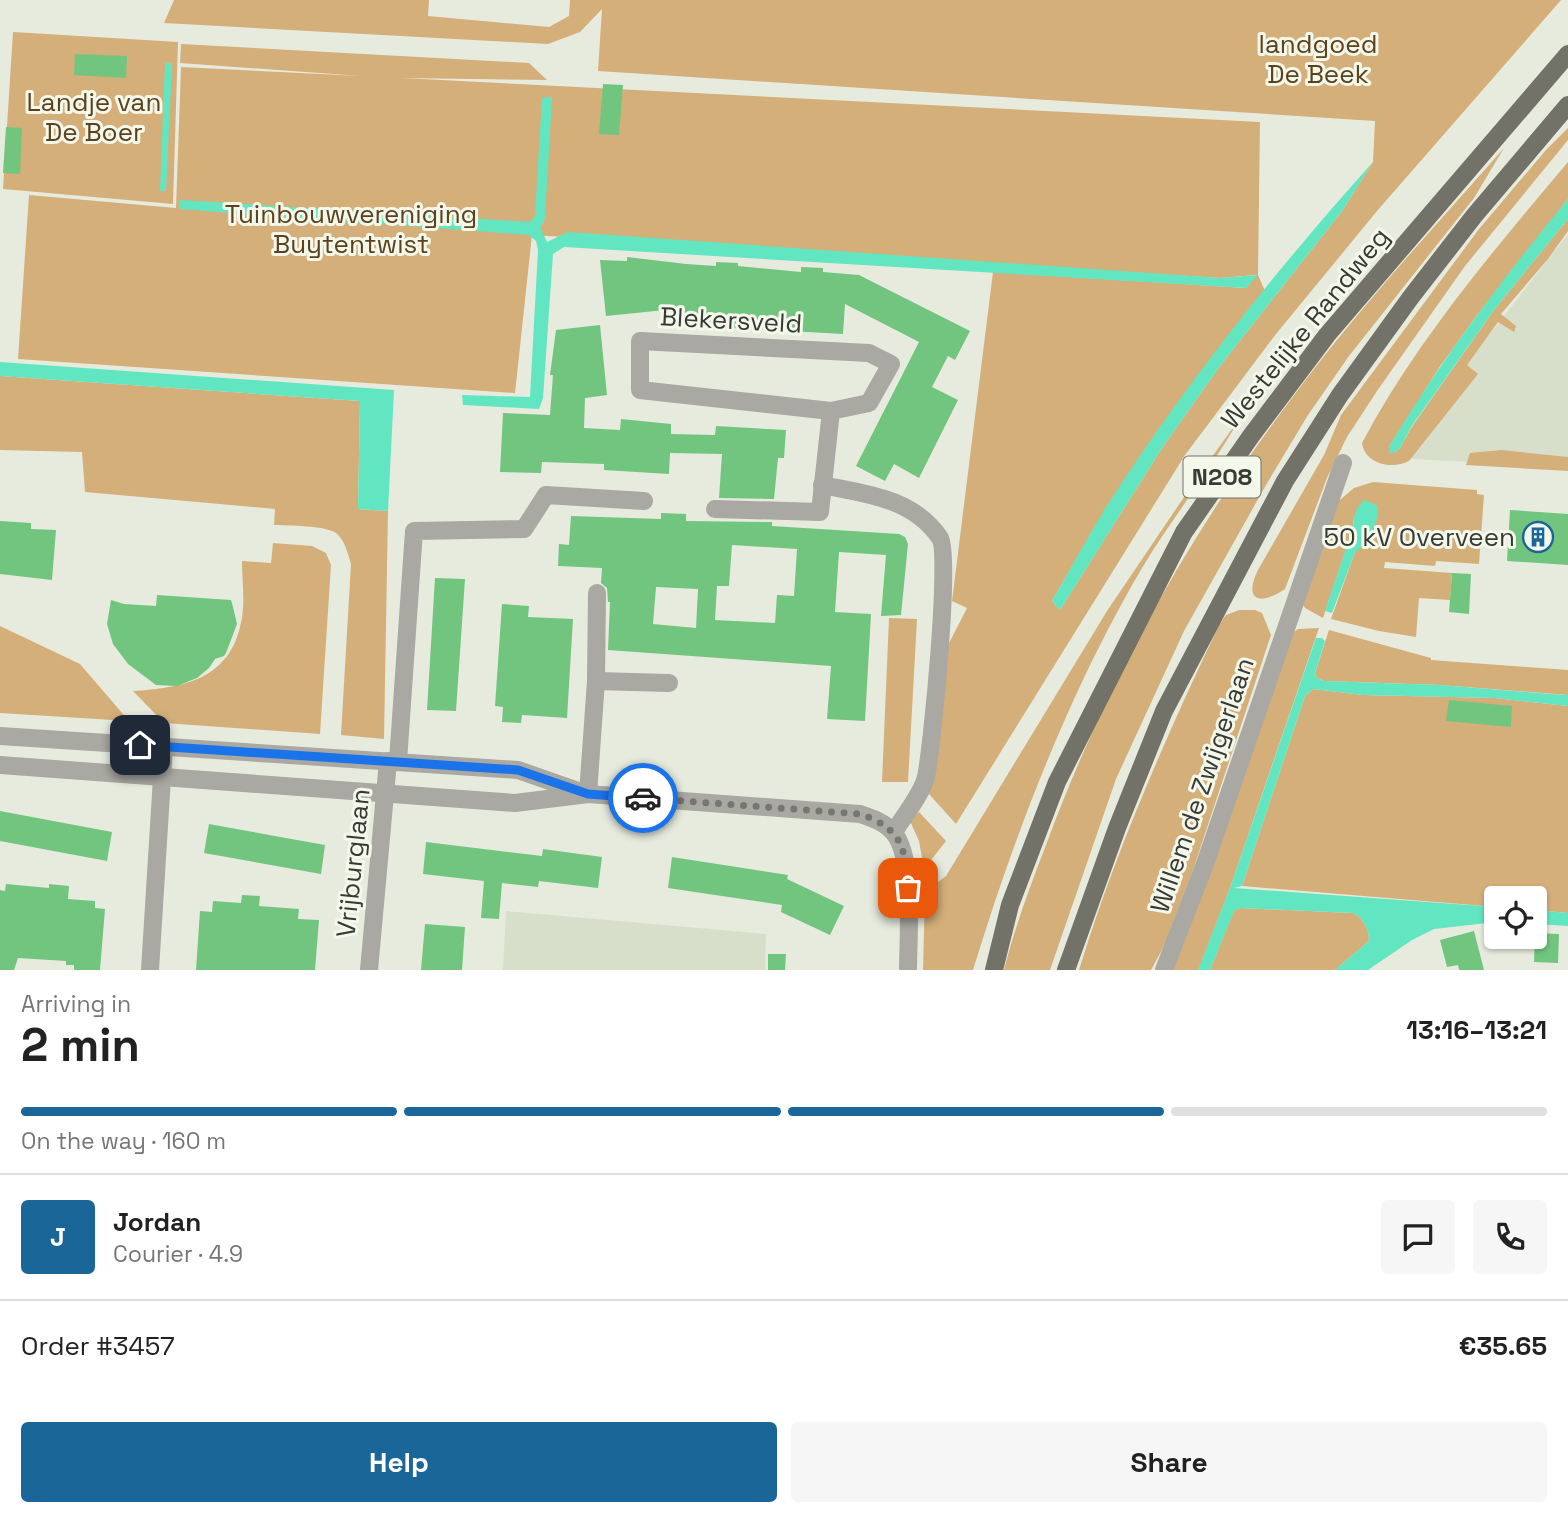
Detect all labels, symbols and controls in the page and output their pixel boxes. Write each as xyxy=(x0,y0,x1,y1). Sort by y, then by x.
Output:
park label: landgoed De Beek xyxy=(1259,27,1377,91)
park label: Landje van De Boer xyxy=(27,85,161,149)
park label: Tuinbouwvereniging Buytentwist xyxy=(225,197,477,261)
street label: Westelijke Randweg xyxy=(1213,220,1397,436)
street label: Blekersveld xyxy=(659,299,803,341)
road number: N208 xyxy=(1184,456,1260,498)
place label: 50 kV Overveen xyxy=(1323,520,1515,554)
building icon: 50 kV Overveen xyxy=(1521,520,1555,554)
street label: Willem de Zwijgerlaan xyxy=(1142,653,1262,917)
pin xyxy=(110,715,170,775)
icon: home xyxy=(121,726,159,764)
courier xyxy=(608,763,678,833)
icon: car xyxy=(624,779,662,817)
street label: Vrijburglaan xyxy=(328,787,378,939)
pin xyxy=(878,858,938,918)
icon: bag xyxy=(889,869,927,907)
map controls xyxy=(1484,886,1547,949)
button: locate xyxy=(1484,886,1547,949)
text: Arriving in xyxy=(21,989,131,1019)
text: 13:16–13:21 xyxy=(1406,1013,1547,1047)
text: 2 min xyxy=(21,1016,140,1074)
text: On the way · 160 m xyxy=(21,1126,226,1156)
button: chat xyxy=(1381,1200,1455,1274)
button: phone xyxy=(1473,1200,1547,1274)
text: Jordan xyxy=(113,1205,201,1239)
text: J xyxy=(50,1220,66,1254)
text: Courier · 4.9 xyxy=(113,1239,243,1269)
text: Order #3457 xyxy=(21,1329,175,1363)
text: €35.65 xyxy=(1459,1329,1547,1363)
button: Help xyxy=(21,1422,777,1502)
button: Share xyxy=(791,1422,1547,1502)

